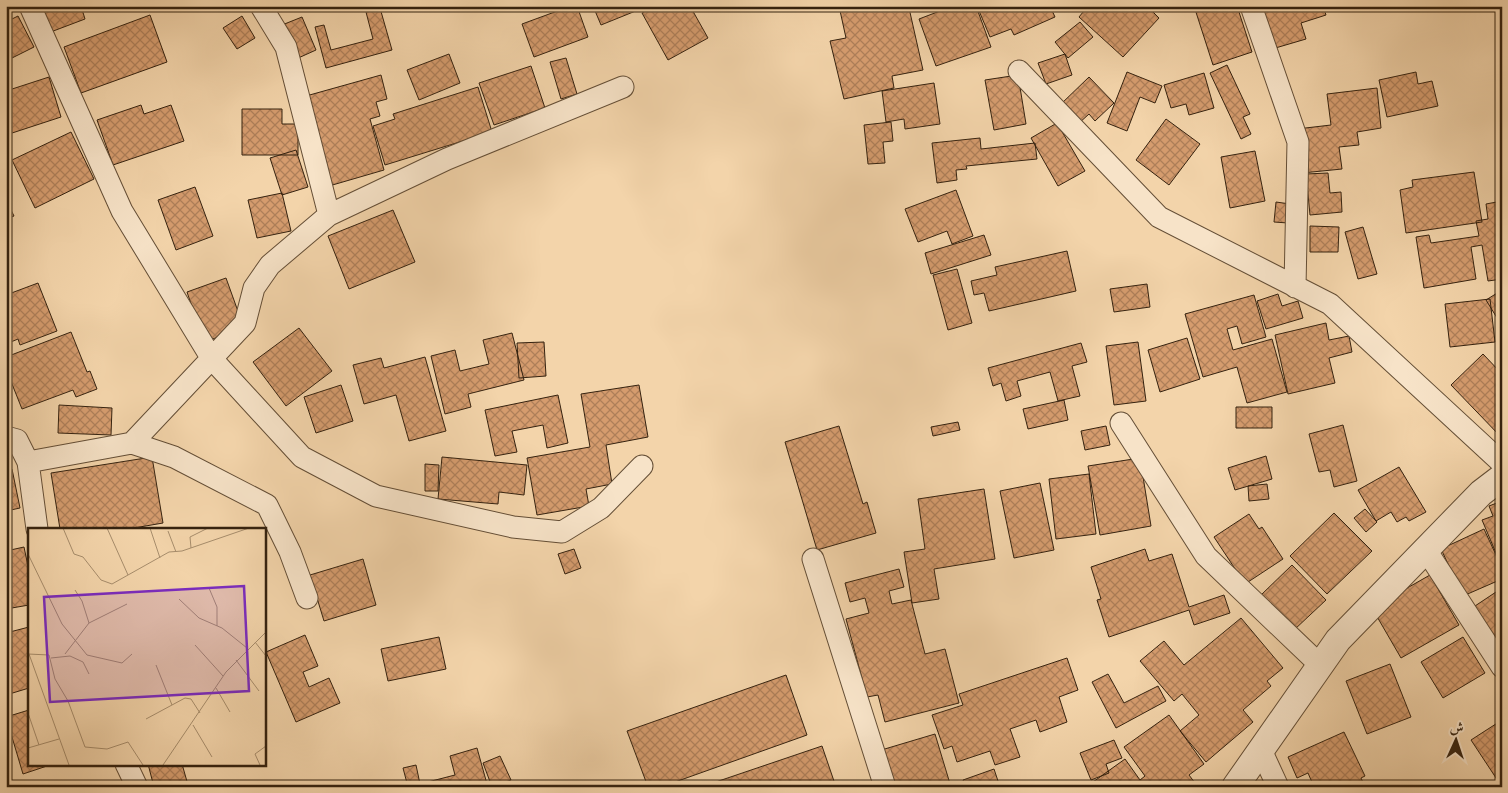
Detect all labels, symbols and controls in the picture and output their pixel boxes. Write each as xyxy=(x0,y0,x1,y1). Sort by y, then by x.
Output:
inset map xyxy=(28,528,265,766)
north arrow xyxy=(1430,716,1480,766)
text: ش xyxy=(1449,719,1464,737)

